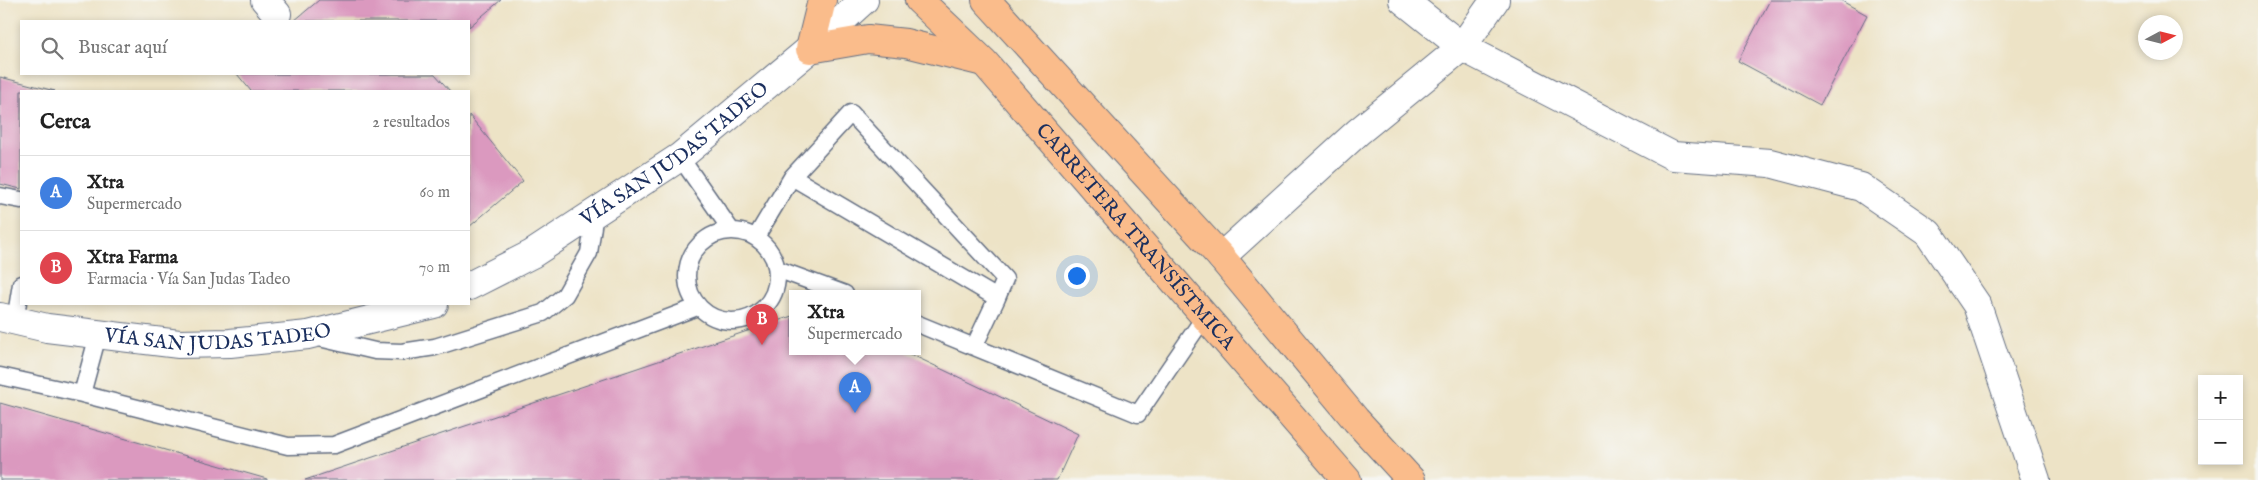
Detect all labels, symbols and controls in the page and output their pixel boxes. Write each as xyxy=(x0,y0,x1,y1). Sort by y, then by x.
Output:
north arrow xyxy=(2138,15,2183,60)
search box xyxy=(20,20,470,75)
icon: search xyxy=(38,34,66,62)
text: Buscar aquí xyxy=(78,36,167,60)
street label: VÍA SAN JUDAS TADEO xyxy=(575,76,774,232)
text: Cerca xyxy=(40,109,90,136)
text: 2 resultados xyxy=(372,113,450,133)
street label: CARRETERA TRANSÍSTMICA xyxy=(1030,118,1241,355)
text: Xtra xyxy=(87,171,124,195)
text: A xyxy=(51,183,61,203)
text: 60 m xyxy=(420,183,450,203)
text: Supermercado xyxy=(87,195,182,215)
text: Xtra Farma xyxy=(87,246,178,270)
text: B xyxy=(51,258,61,278)
text: 70 m xyxy=(419,258,450,278)
your location xyxy=(1064,263,1090,289)
text: Farmacia · Vía San Judas Tadeo xyxy=(87,270,290,290)
popup xyxy=(789,290,921,355)
text: Xtra xyxy=(808,301,845,325)
pin: B xyxy=(746,304,778,345)
street label: VÍA SAN JUDAS TADEO xyxy=(102,317,334,357)
text: Supermercado xyxy=(808,325,902,345)
pin: A xyxy=(839,372,871,413)
map controls xyxy=(2198,375,2243,465)
button: + xyxy=(2198,375,2243,420)
button: − xyxy=(2198,420,2243,465)

